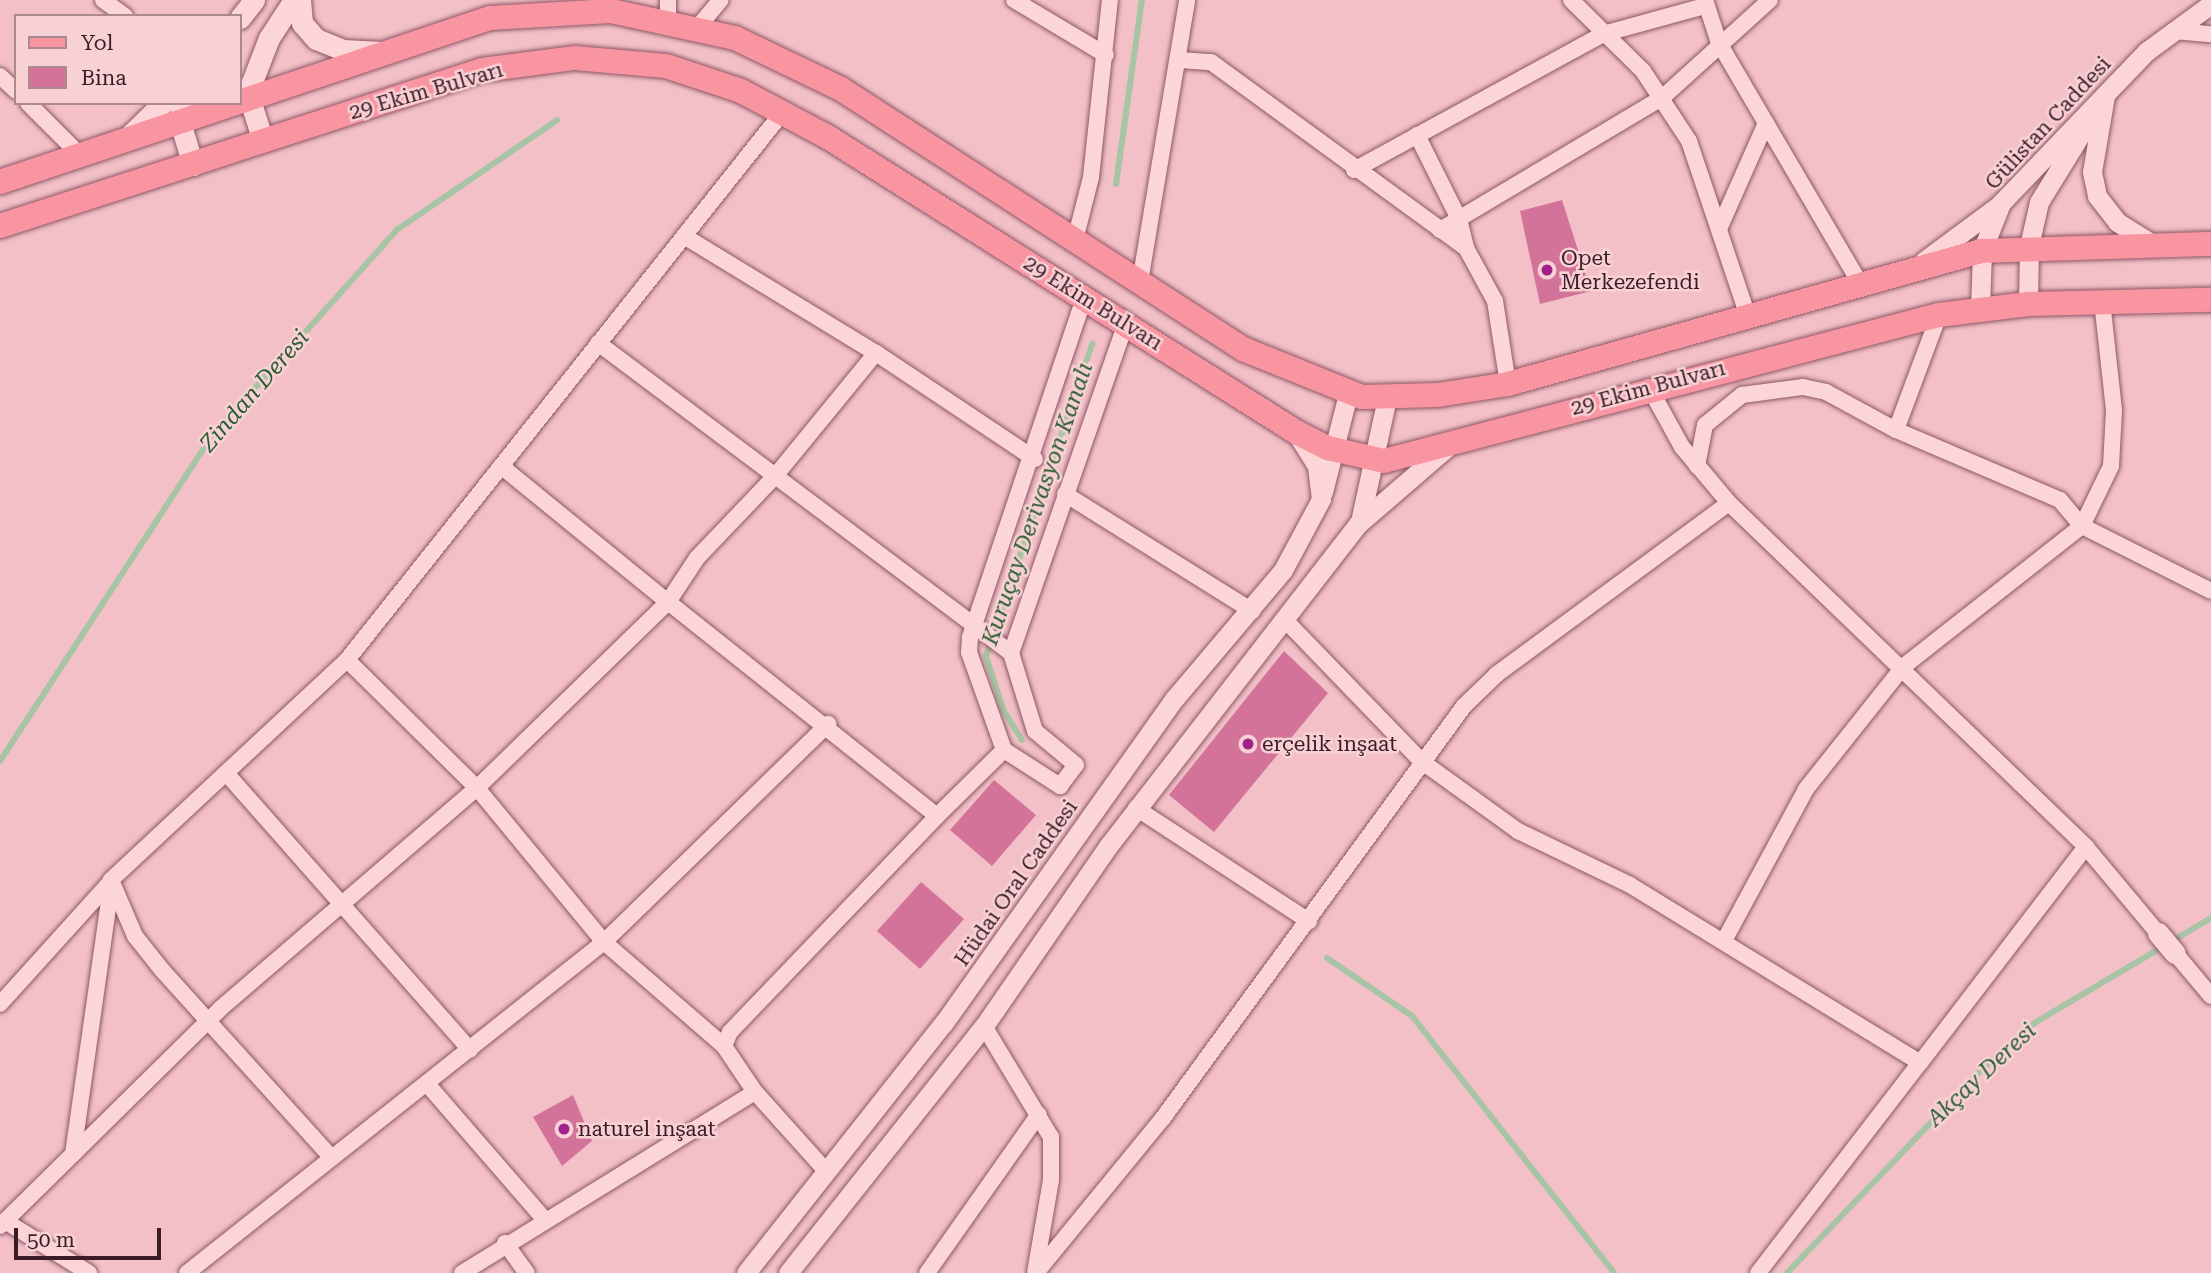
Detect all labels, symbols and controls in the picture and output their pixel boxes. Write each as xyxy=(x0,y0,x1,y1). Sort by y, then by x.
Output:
legend xyxy=(14,14,242,105)
text: Yol xyxy=(81,31,113,55)
street label: Gülistan Caddesi xyxy=(1980,51,2116,195)
street label: 29 Ekim Bulvarı xyxy=(346,57,506,125)
text: Bina xyxy=(81,66,127,90)
place label: Opet Merkezefendi xyxy=(1561,245,1700,295)
street label: 29 Ekim Bulvarı xyxy=(1019,250,1167,356)
marker: Opet Merkezefendi xyxy=(1539,262,1555,278)
water label: Zindan Deresi xyxy=(195,325,315,457)
street label: 29 Ekim Bulvarı xyxy=(1568,355,1728,421)
water label: Kuruçay Derivasyon Kanalı xyxy=(977,359,1099,649)
place label: erçelik inşaat xyxy=(1262,731,1397,757)
marker: erçelik inşaat xyxy=(1240,736,1256,752)
street label: Hüdai Oral Caddesi xyxy=(949,795,1083,971)
water label: Akçay Deresi xyxy=(1922,1017,2042,1133)
place label: naturel inşaat xyxy=(578,1116,715,1142)
marker: naturel inşaat xyxy=(556,1121,572,1137)
scale bar xyxy=(18,1214,164,1258)
text: 50 m xyxy=(27,1228,75,1252)

